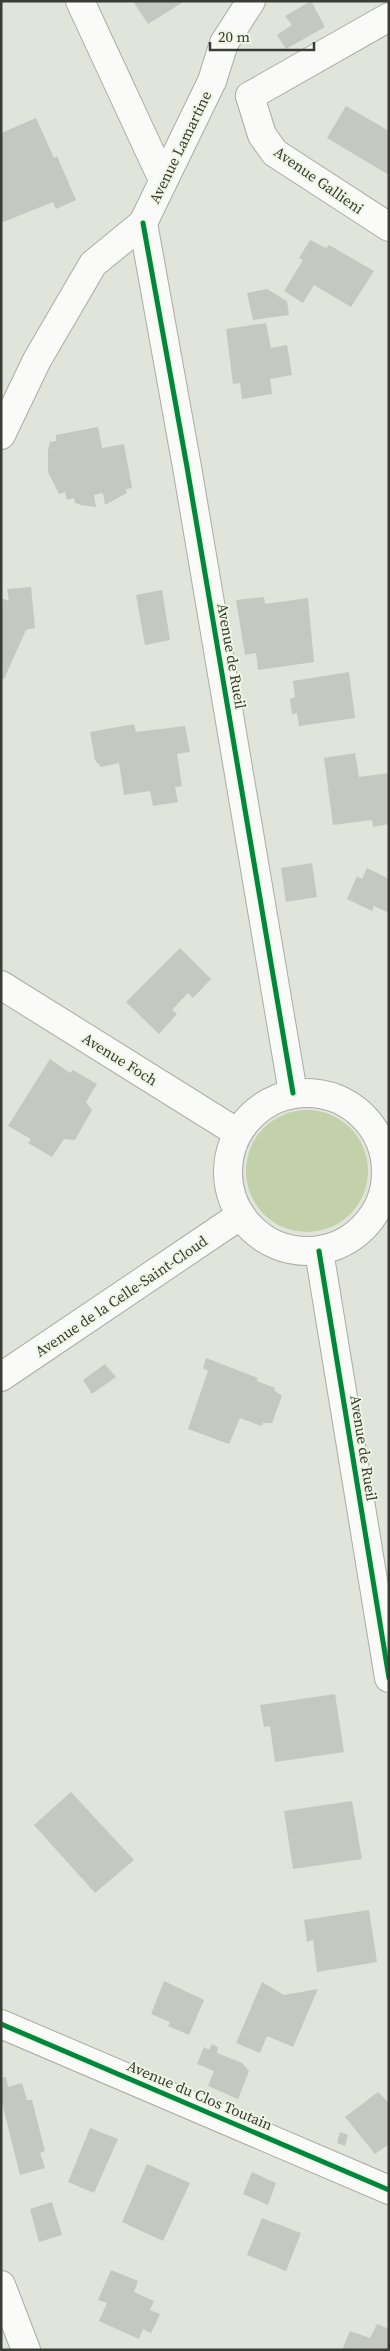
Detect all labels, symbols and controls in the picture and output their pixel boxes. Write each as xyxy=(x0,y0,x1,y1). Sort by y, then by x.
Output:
scale bar xyxy=(210,20,314,52)
text: 20 m xyxy=(218,26,250,47)
street label: Avenue Lamartine xyxy=(144,87,217,207)
street label: Avenue Gallieni xyxy=(270,141,368,219)
street label: Avenue de Rueil xyxy=(212,601,252,711)
street label: Avenue Foch xyxy=(78,1028,162,1090)
street label: Avenue de la Celle-Saint-Cloud xyxy=(31,1230,212,1362)
street label: Avenue de Rueil xyxy=(345,1393,383,1503)
street label: Avenue du Clos Toutain xyxy=(124,2055,276,2135)

